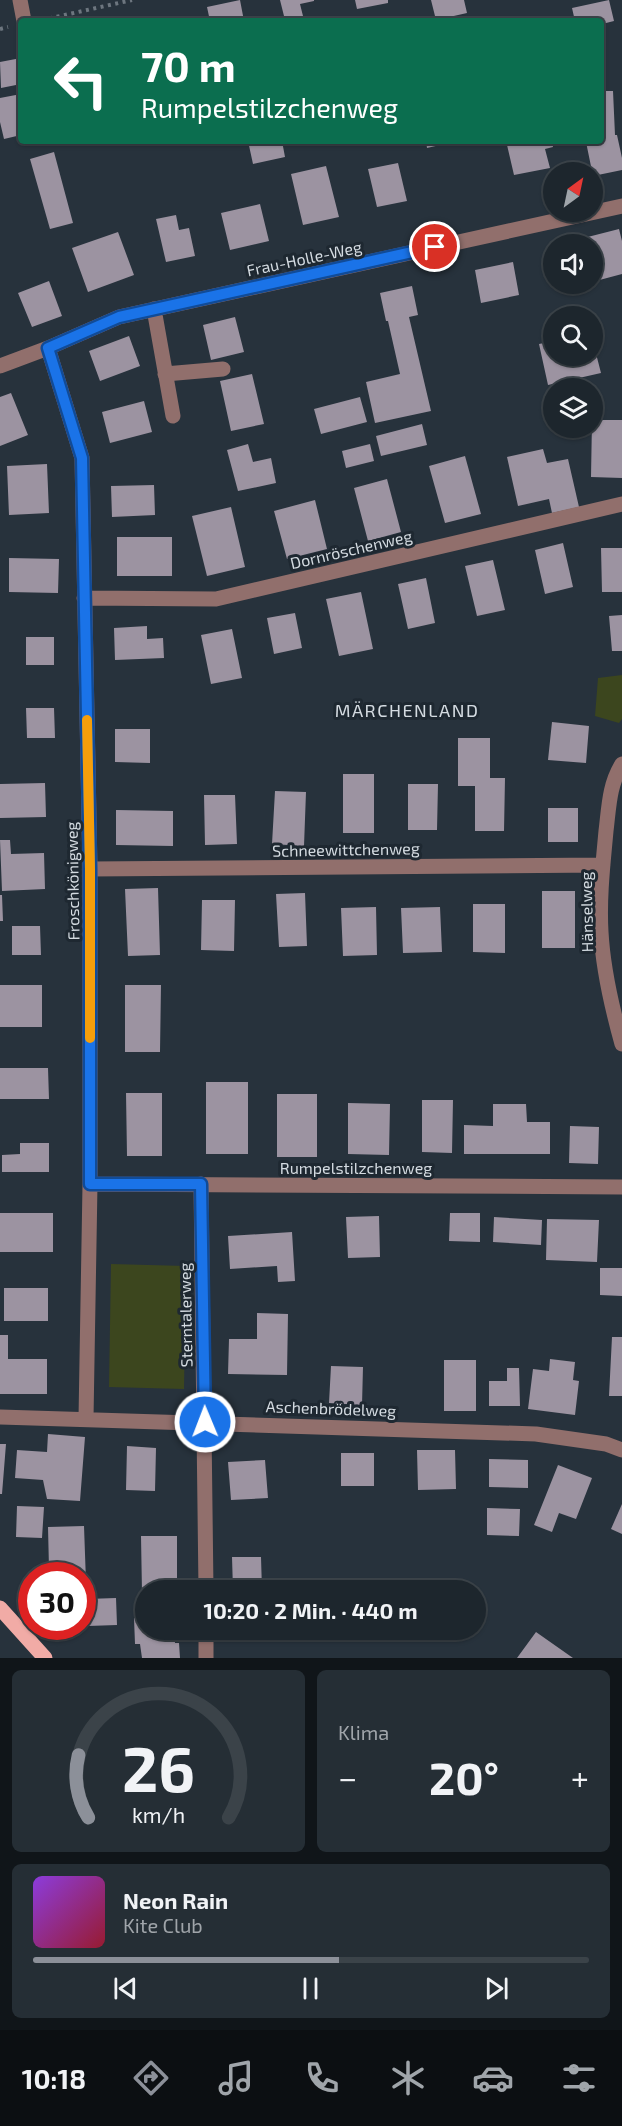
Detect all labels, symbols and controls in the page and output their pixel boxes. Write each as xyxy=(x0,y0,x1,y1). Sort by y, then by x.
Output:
text: 70 m xyxy=(141,40,236,90)
icon: left xyxy=(42,42,120,120)
text: Rumpelstilzchenweg xyxy=(141,91,398,123)
north arrow xyxy=(543,162,603,222)
map controls xyxy=(543,162,603,438)
pin xyxy=(409,221,460,272)
icon: arrive xyxy=(418,230,451,263)
button: sound xyxy=(543,234,603,294)
street label: Frau-Holle-Weg xyxy=(245,237,363,279)
button: search xyxy=(543,306,603,366)
button: layers xyxy=(543,378,603,438)
street label: Dornröschenweg xyxy=(288,526,414,572)
district label: MÄRCHENLAND xyxy=(335,699,479,721)
street label: Froschkönigweg xyxy=(61,821,83,941)
street label: Schneewittchenweg xyxy=(272,838,420,860)
street label: Hänselweg xyxy=(576,871,596,953)
street label: Rumpelstilzchenweg xyxy=(280,1158,432,1177)
street label: Sterntalerweg xyxy=(175,1262,195,1367)
position arrow xyxy=(173,1390,237,1454)
street label: Aschenbrödelweg xyxy=(265,1396,397,1420)
speed limit sign: 30 xyxy=(18,1562,96,1640)
text: 10:20 · 2 Min. · 440 m xyxy=(203,1597,418,1623)
text: Klima xyxy=(338,1720,389,1744)
text: 26 xyxy=(122,1730,195,1805)
text: 20° xyxy=(429,1750,499,1804)
text: − xyxy=(338,1757,357,1797)
text: + xyxy=(571,1757,589,1797)
text: km/h xyxy=(132,1802,185,1827)
text: Neon Rain xyxy=(123,1887,228,1913)
text: Kite Club xyxy=(123,1913,203,1937)
icon: previous xyxy=(109,1972,142,2005)
icon: pause xyxy=(294,1972,327,2005)
icon: next xyxy=(480,1972,513,2005)
icon: directions xyxy=(130,2057,172,2099)
icon: music xyxy=(215,2057,257,2099)
icon: phone xyxy=(301,2057,343,2099)
icon: climate xyxy=(387,2057,429,2099)
icon: car xyxy=(472,2057,514,2099)
icon: filters xyxy=(558,2057,600,2099)
text: 10:18 xyxy=(22,2062,86,2094)

